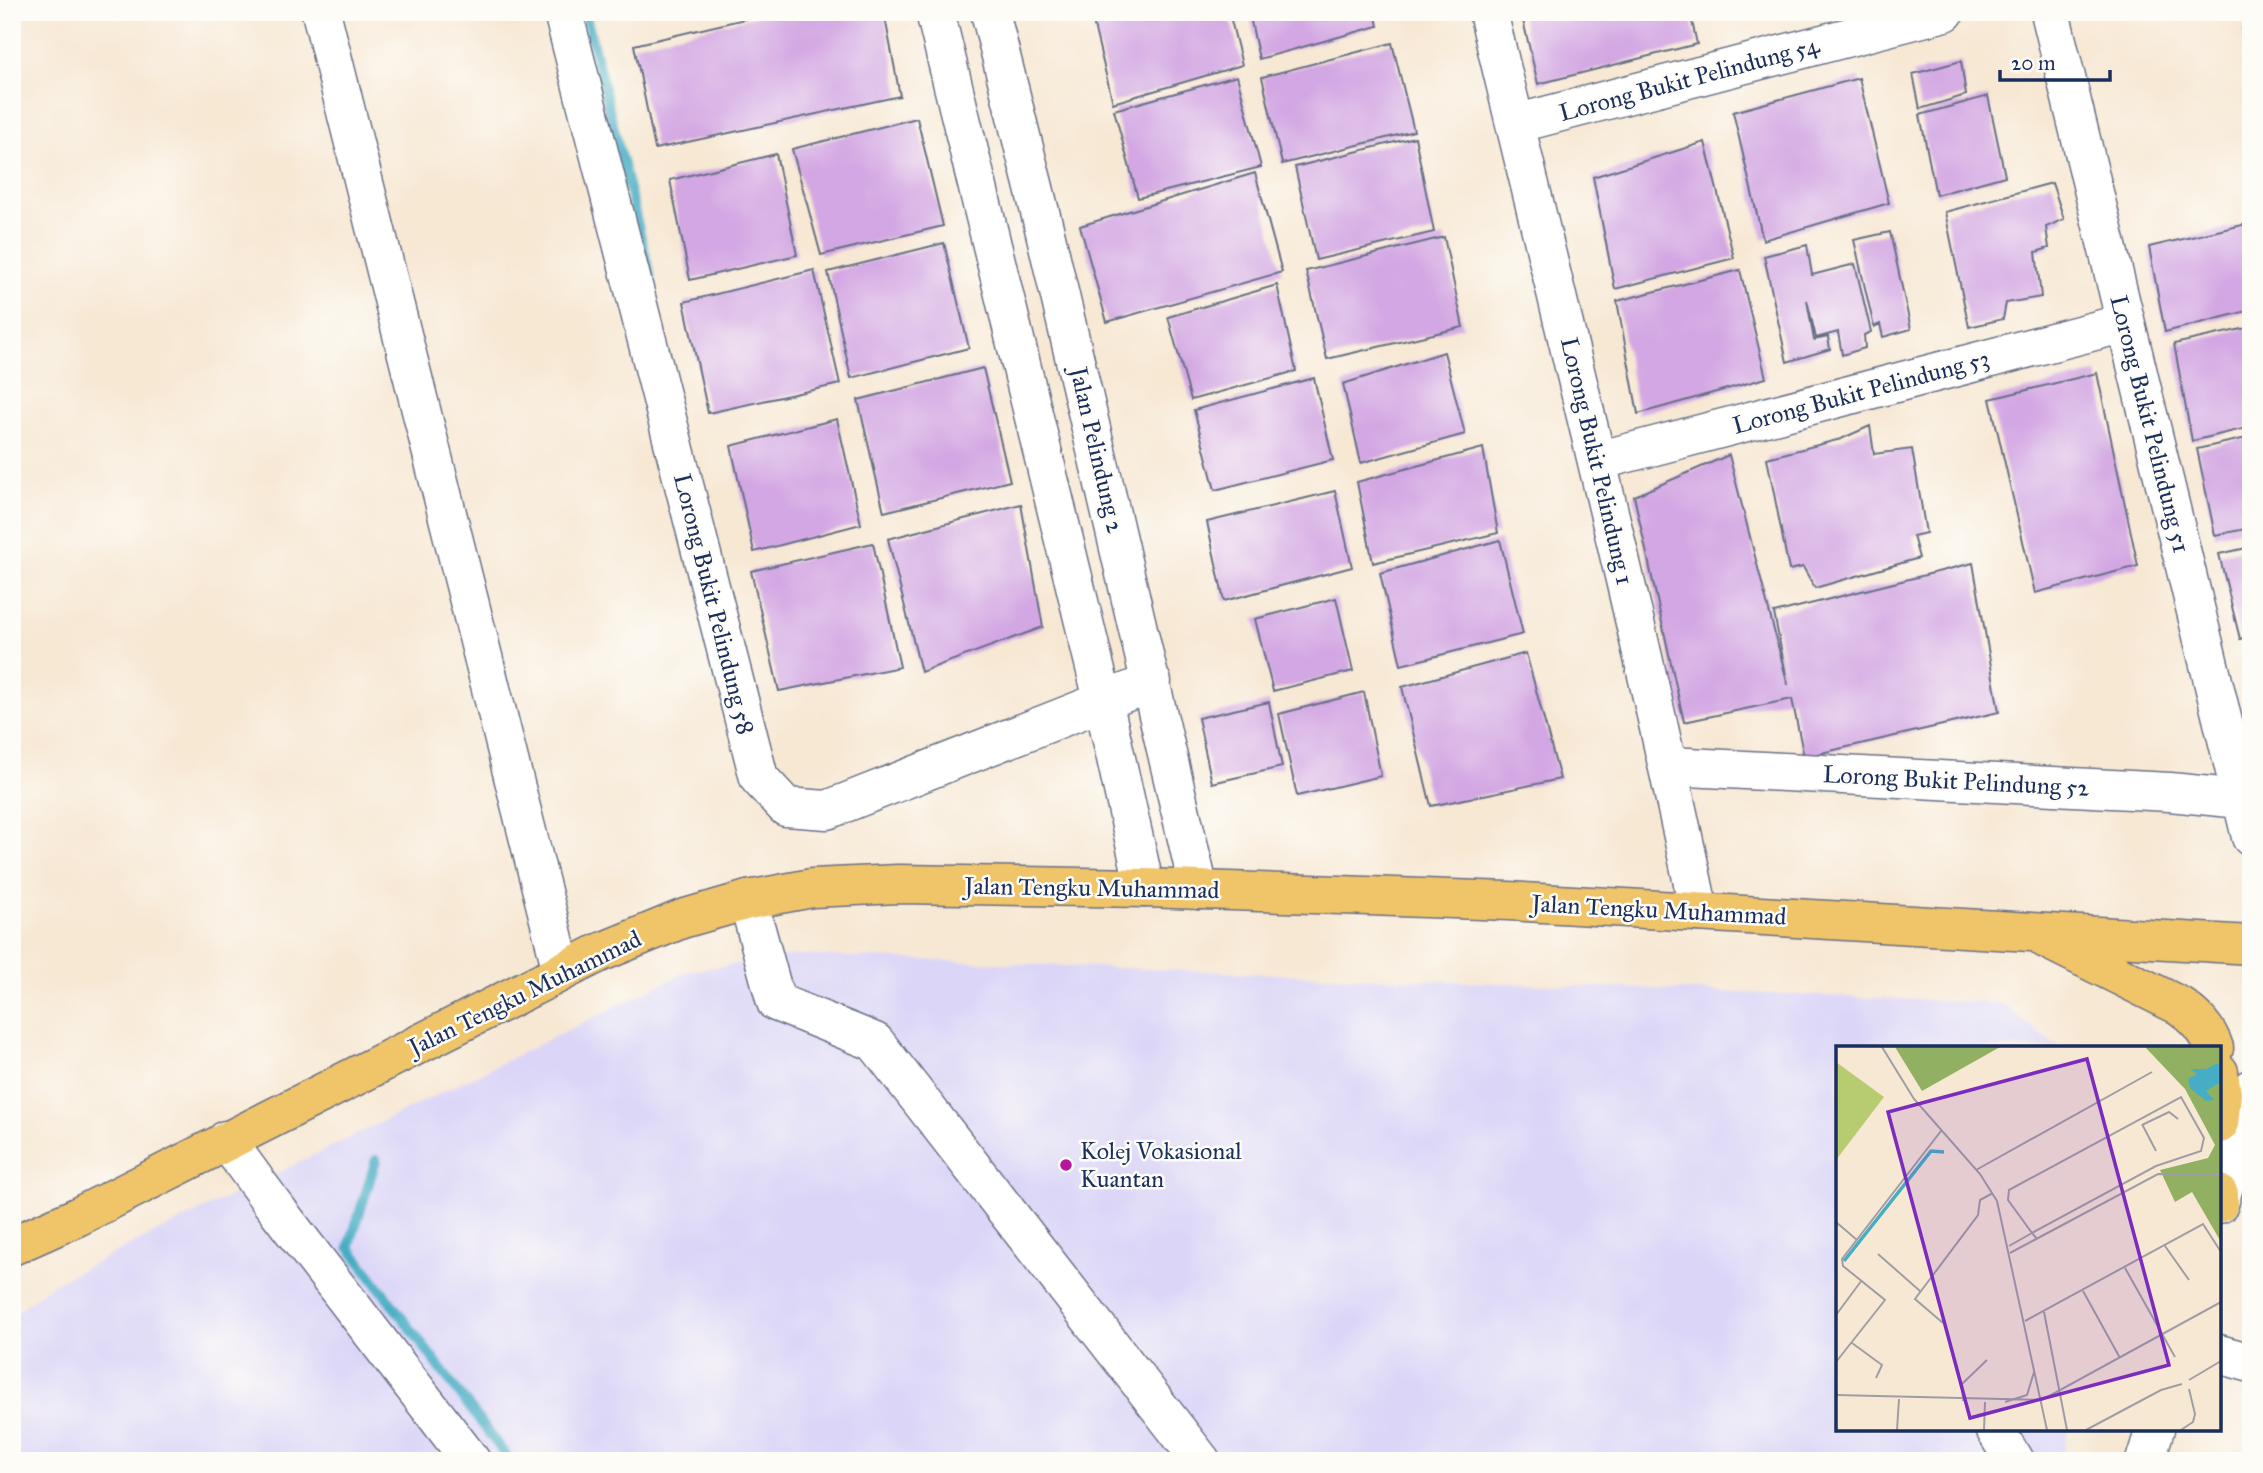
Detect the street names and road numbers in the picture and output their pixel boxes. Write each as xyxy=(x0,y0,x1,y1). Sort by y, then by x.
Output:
street label: Lorong Bukit Pelindung 54 xyxy=(1556,30,1823,128)
street label: Lorong Bukit Pelindung 51 xyxy=(2103,292,2197,556)
street label: Lorong Bukit Pelindung 1 xyxy=(1554,334,1640,588)
street label: Lorong Bukit Pelindung 53 xyxy=(1729,343,1993,441)
street label: Jalan Pelindung 2 xyxy=(1063,361,1131,536)
street label: Lorong Bukit Pelindung 58 xyxy=(667,471,761,737)
street label: Lorong Bukit Pelindung 52 xyxy=(1822,759,2090,803)
street label: Jalan Tengku Muhammad xyxy=(961,871,1220,905)
street label: Jalan Tengku Muhammad xyxy=(1528,888,1787,932)
street label: Jalan Tengku Muhammad xyxy=(401,924,646,1064)

